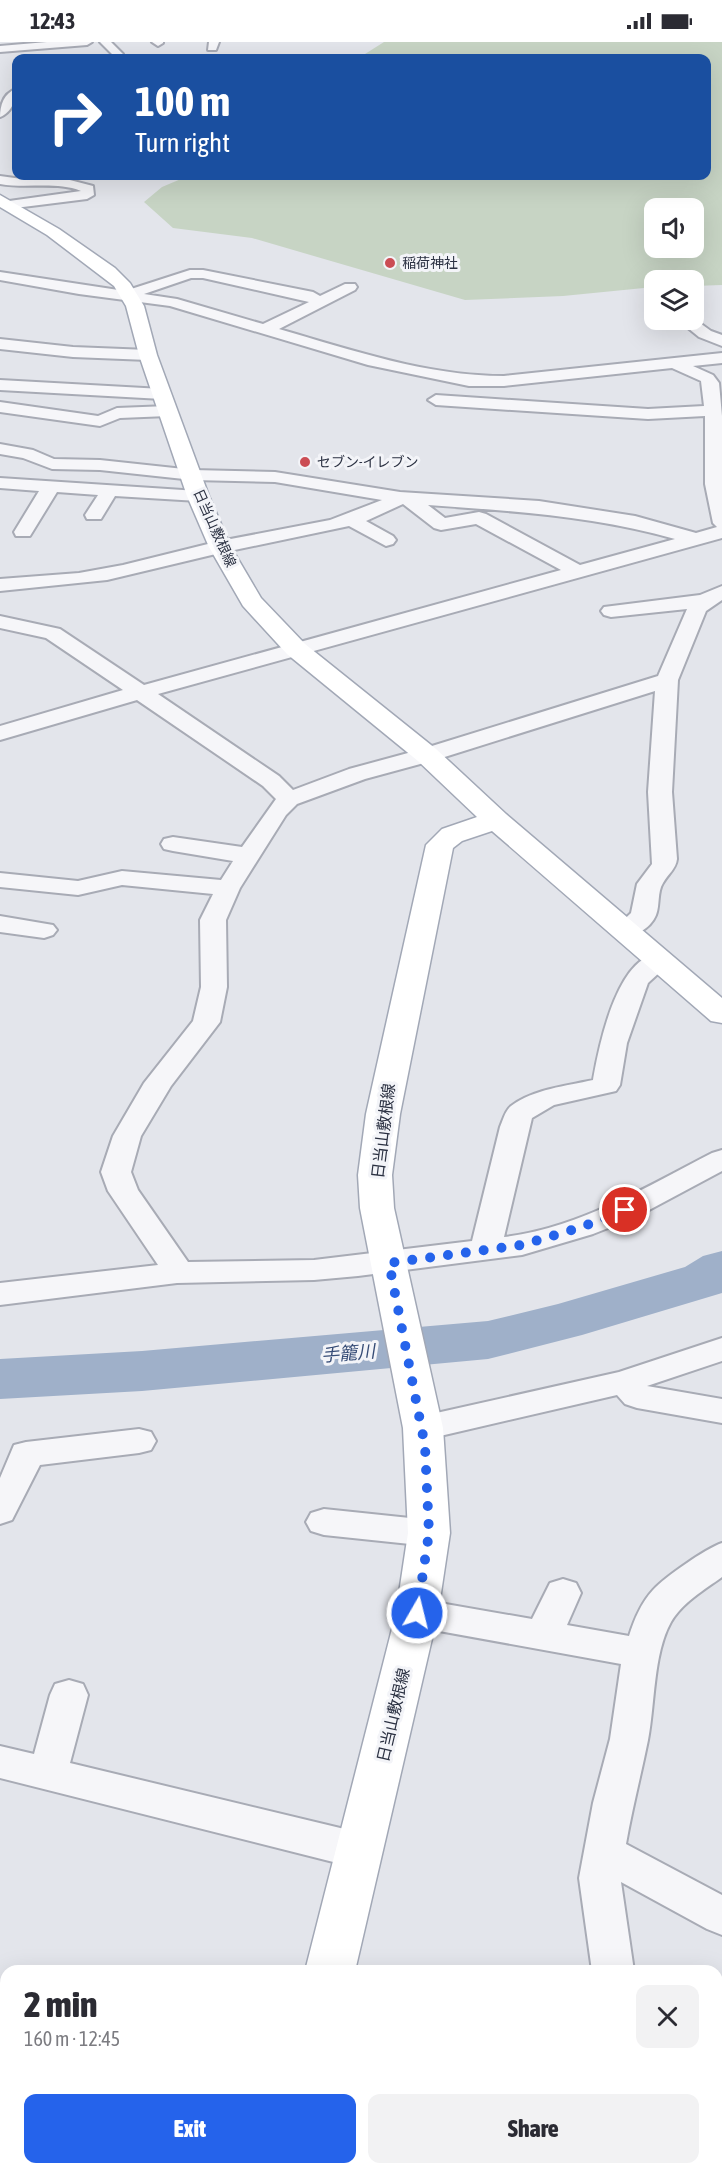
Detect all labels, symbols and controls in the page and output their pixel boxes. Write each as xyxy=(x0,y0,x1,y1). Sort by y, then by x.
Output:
text: 12:43 xyxy=(30,8,75,34)
text: 100 m xyxy=(135,77,230,125)
icon: right xyxy=(36,78,114,156)
text: Turn right xyxy=(135,127,230,158)
map controls xyxy=(644,198,704,330)
button: sound xyxy=(644,198,704,258)
place label: 稲荷神社 xyxy=(402,255,458,271)
marker: 稲荷神社 xyxy=(383,256,397,270)
button: layers xyxy=(644,270,704,330)
place label: セブン-イレブン xyxy=(317,454,419,470)
marker: セブン-イレブン xyxy=(298,455,312,469)
street label: 日当山敷根線 xyxy=(191,486,239,570)
street label: 日当山敷根線 xyxy=(368,1082,398,1180)
pin xyxy=(599,1184,650,1235)
icon: arrive xyxy=(608,1193,641,1226)
water label: 手籠川 xyxy=(320,1340,378,1366)
position arrow xyxy=(385,1581,449,1645)
street label: 日当山敷根線 xyxy=(373,1666,413,1764)
text: 2 min xyxy=(24,1983,98,2025)
button: close xyxy=(636,1985,699,2048)
text: 160 m · 12:45 xyxy=(24,2027,120,2050)
button: Exit xyxy=(24,2094,356,2163)
button: Share xyxy=(368,2094,699,2163)

